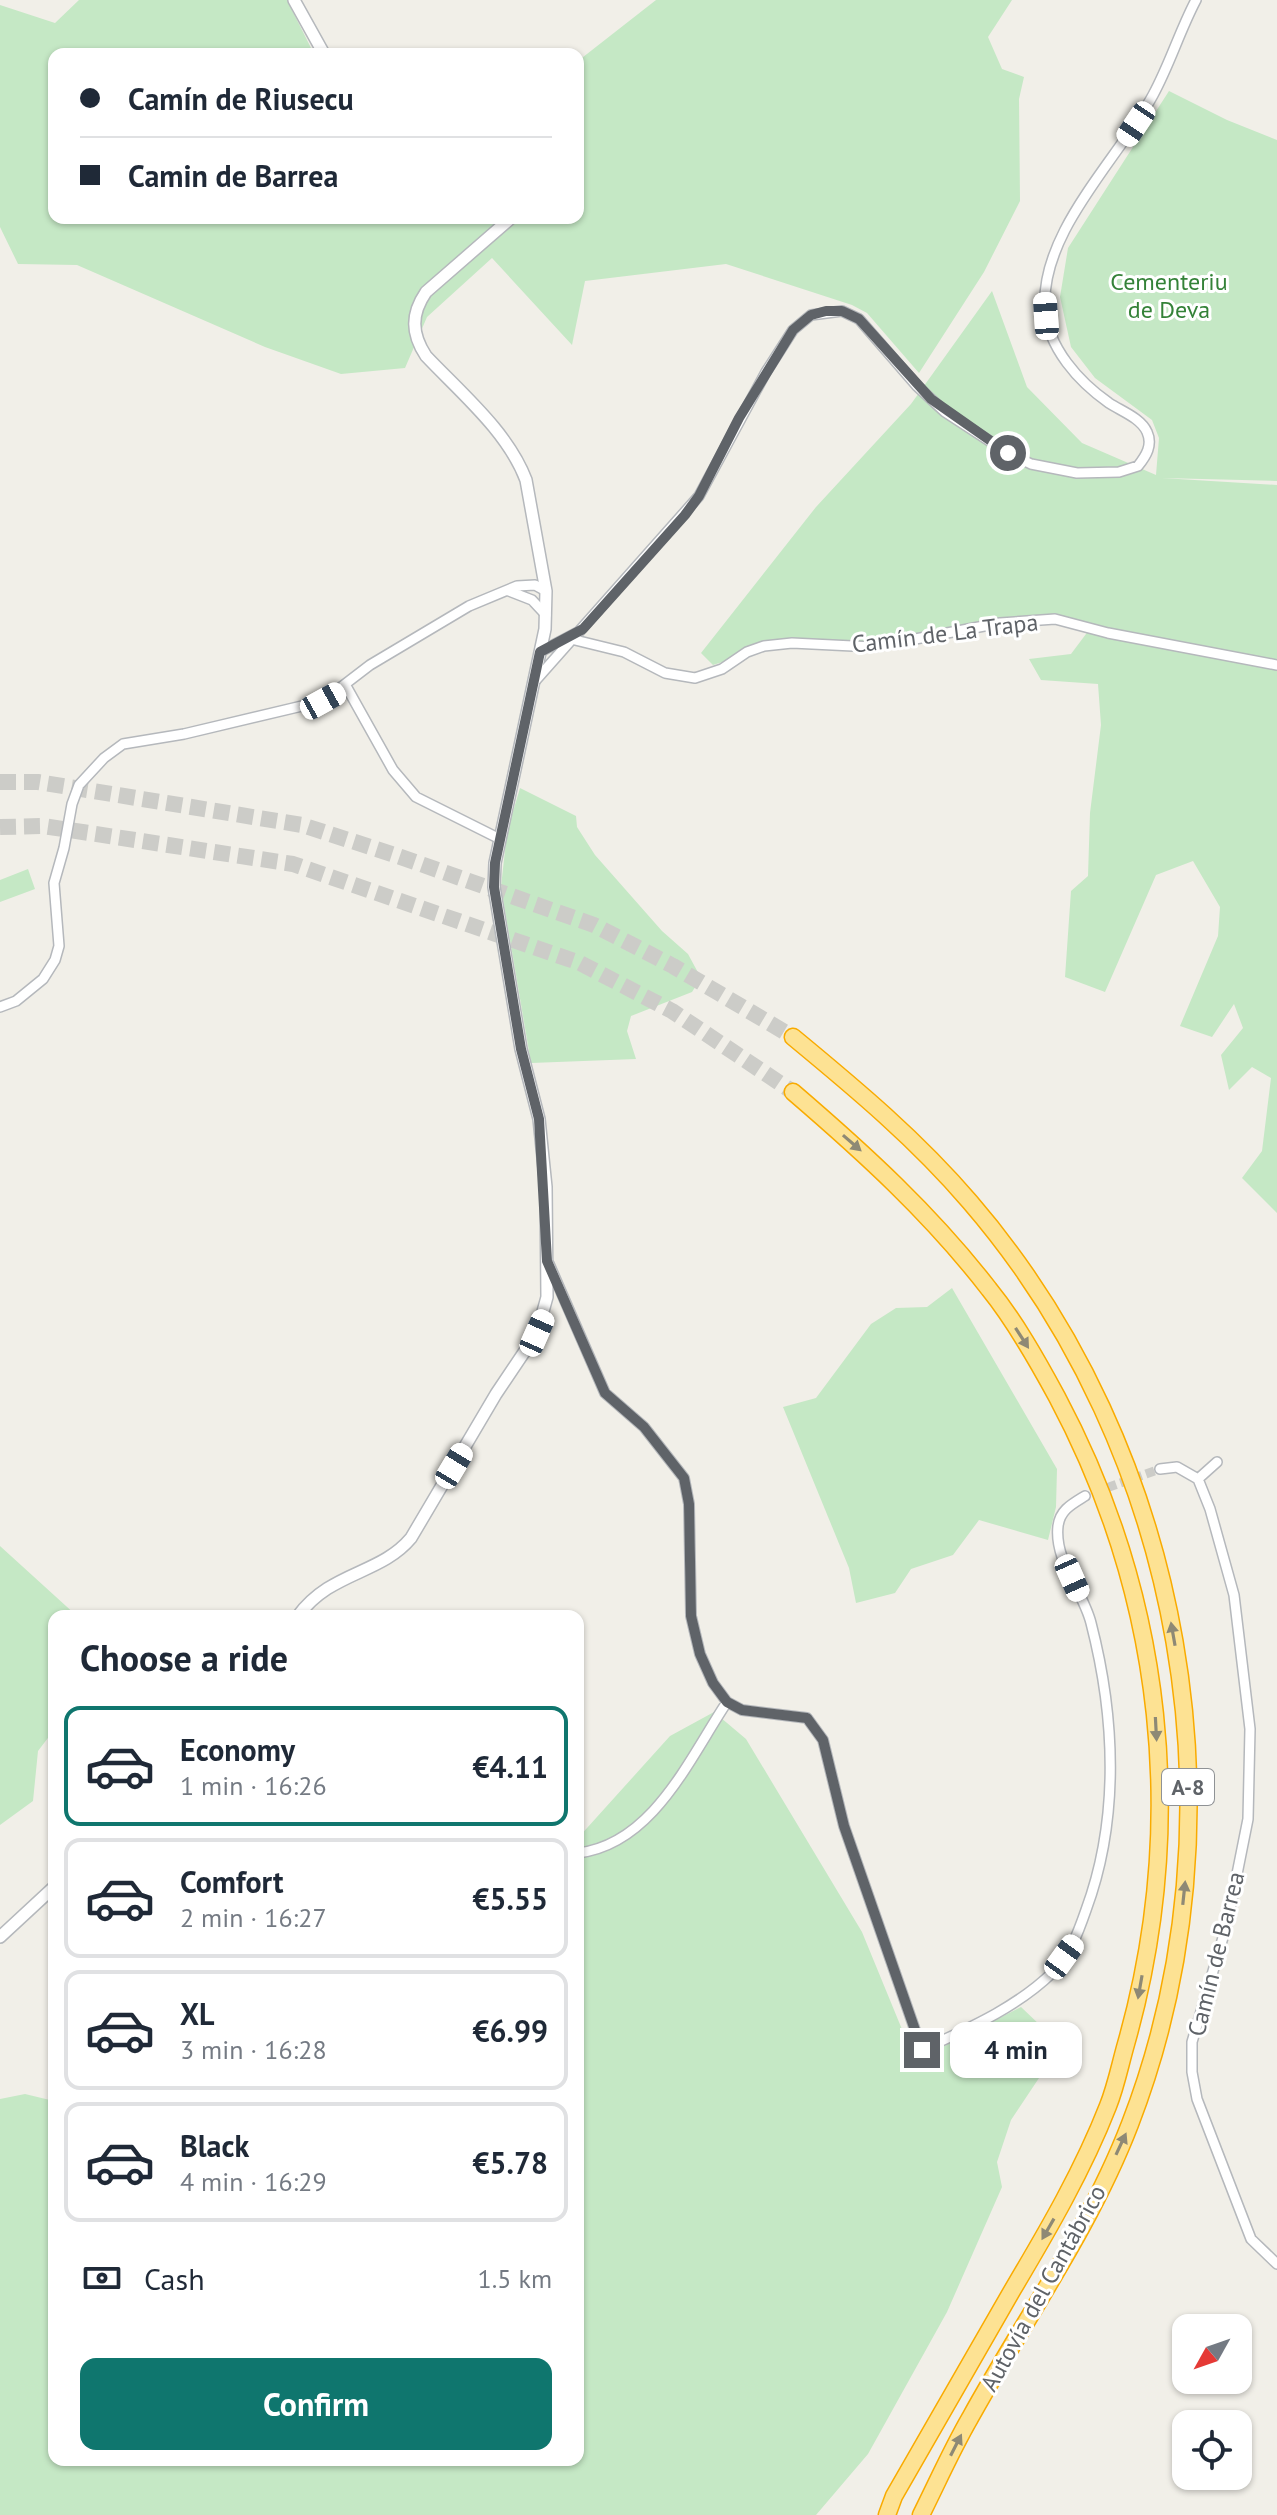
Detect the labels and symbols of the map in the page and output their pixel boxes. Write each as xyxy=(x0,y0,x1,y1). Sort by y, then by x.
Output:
car xyxy=(1113,97,1159,151)
park label: Cementeriu de Deva xyxy=(1110,266,1228,325)
car xyxy=(1032,291,1060,341)
route start xyxy=(990,435,1026,471)
street label: Camín de La Trapa xyxy=(850,606,1040,660)
car xyxy=(296,679,350,723)
one-way arrow xyxy=(841,1134,861,1151)
car xyxy=(516,1306,558,1360)
one-way arrow xyxy=(1014,1327,1029,1349)
car xyxy=(431,1439,477,1493)
car xyxy=(1051,1551,1093,1605)
one-way arrow xyxy=(1167,1621,1179,1646)
one-way arrow xyxy=(1150,1717,1163,1742)
road number: A-8 xyxy=(1162,1769,1214,1805)
street label: Camín de Barrea xyxy=(1181,1868,1251,2040)
one-way arrow xyxy=(1177,1880,1190,1905)
car xyxy=(1040,1931,1088,1983)
one-way arrow xyxy=(1134,1975,1146,2000)
callout: 4 min xyxy=(950,2022,1082,2078)
route end xyxy=(904,2032,940,2068)
one-way arrow xyxy=(1114,2132,1128,2155)
street label: Autovía del Cantábrico xyxy=(973,2179,1113,2397)
one-way arrow xyxy=(1041,2217,1055,2240)
north arrow xyxy=(1172,2314,1252,2394)
one-way arrow xyxy=(949,2434,963,2457)

